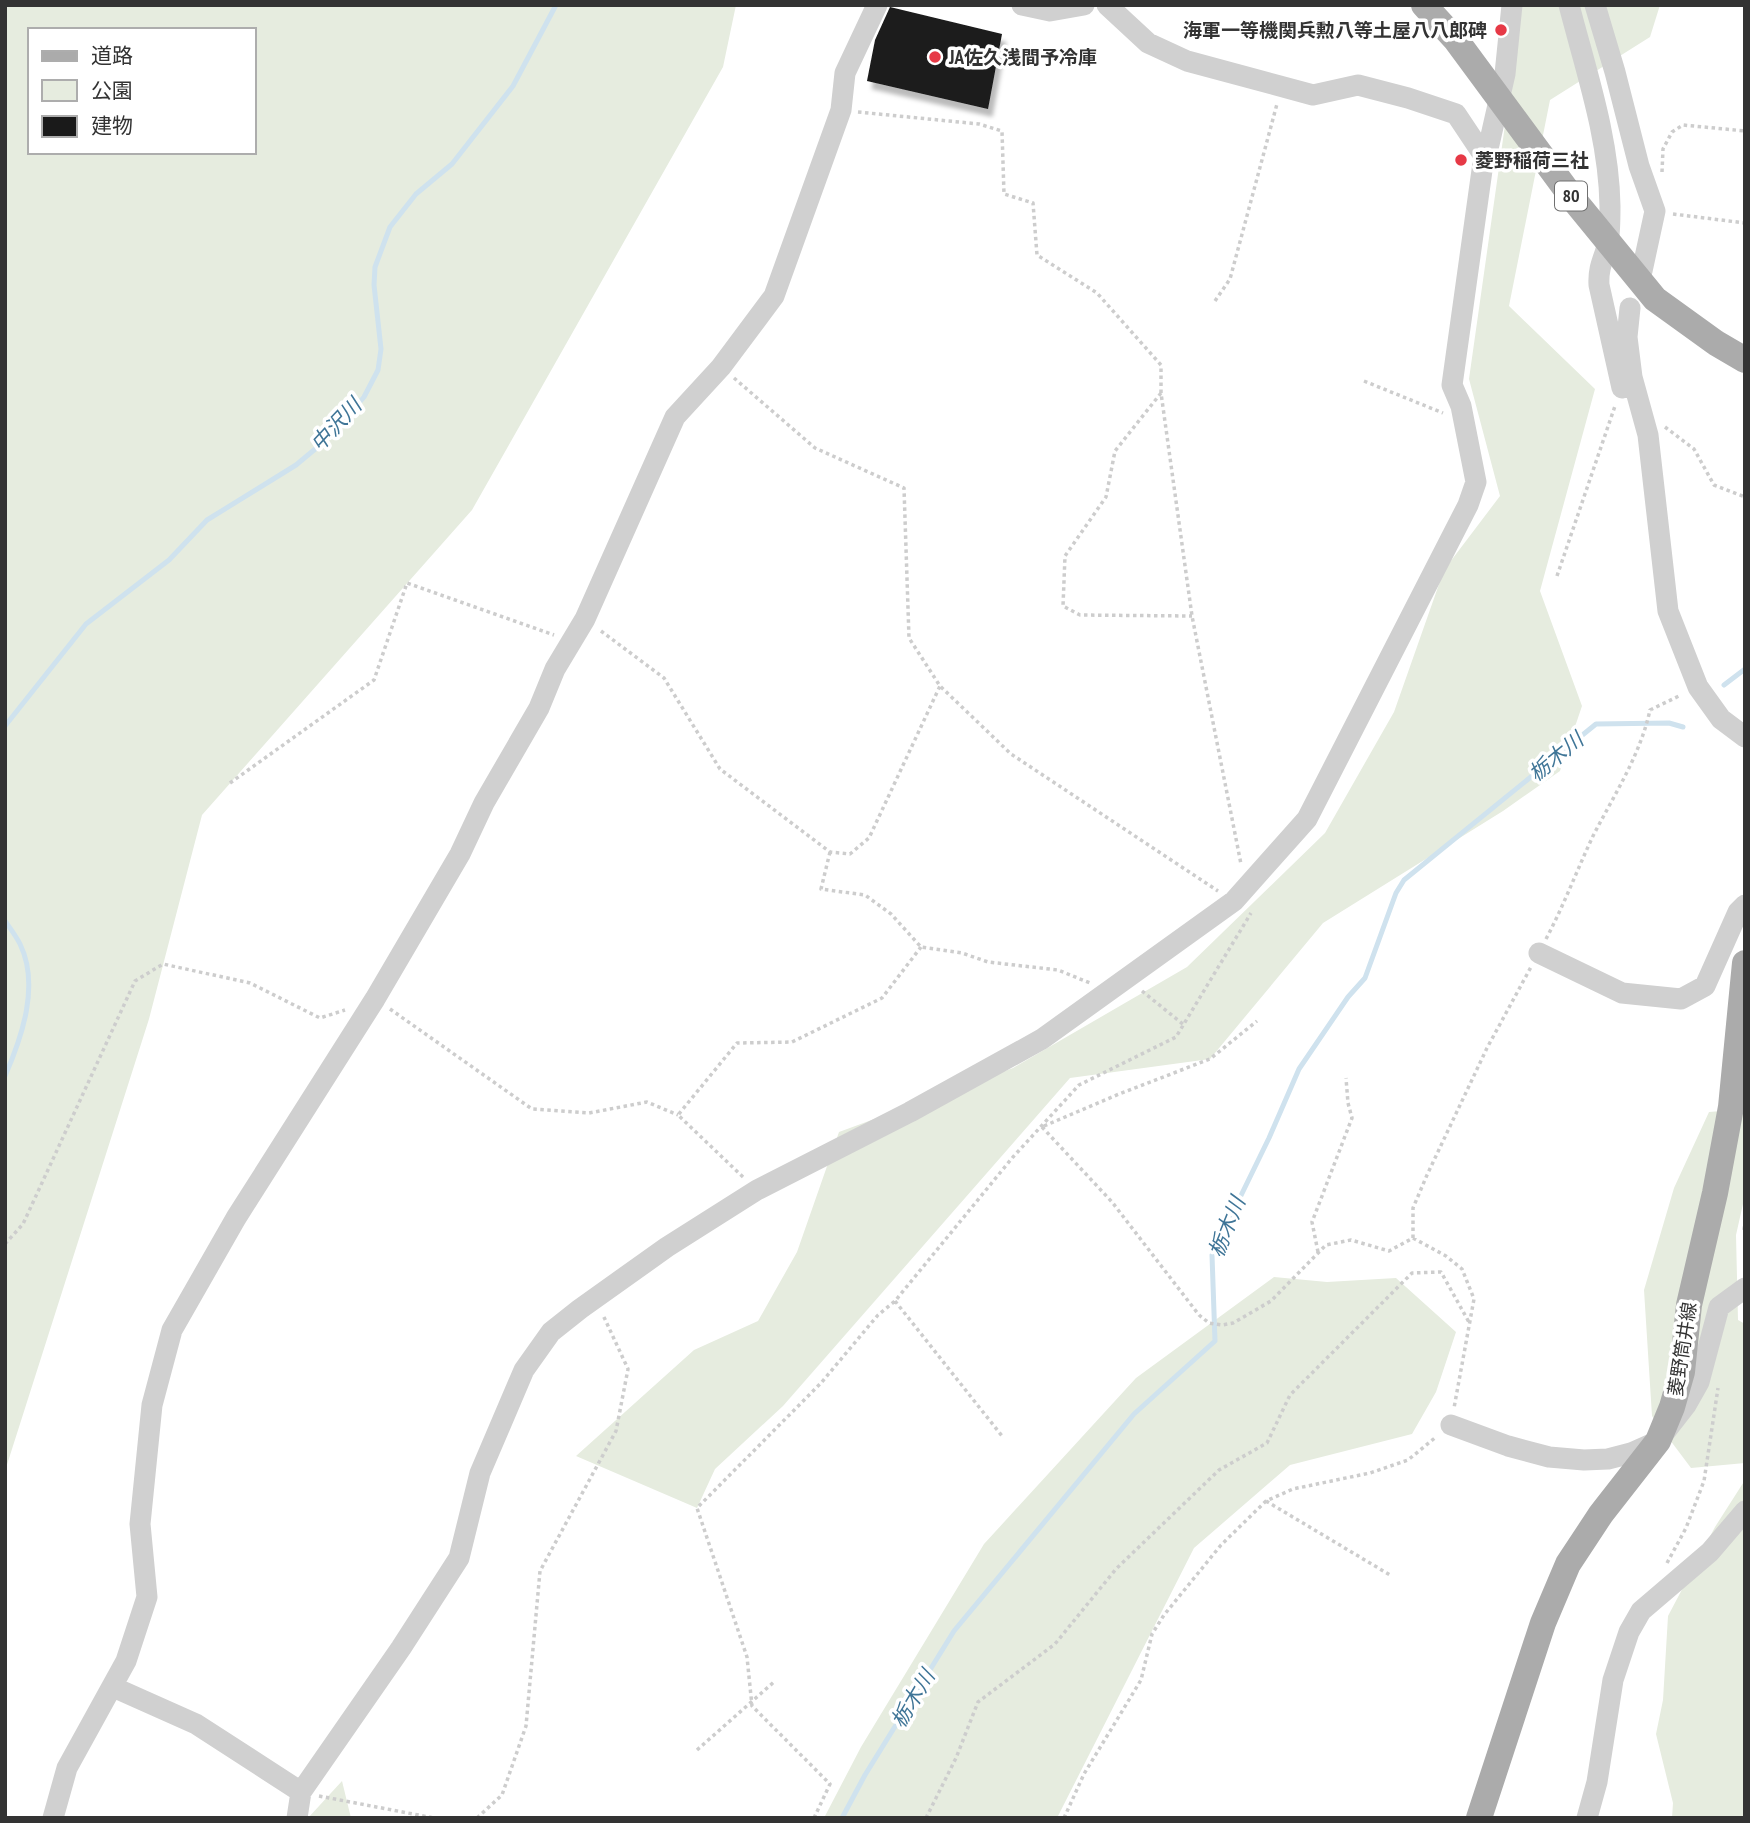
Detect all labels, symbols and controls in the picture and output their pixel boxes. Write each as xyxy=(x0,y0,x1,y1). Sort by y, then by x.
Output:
place label: 海軍一等機関兵勲八等土屋八八郎碑 xyxy=(1183,18,1487,42)
marker: 海軍一等機関兵勲八等土屋八八郎碑 xyxy=(1493,22,1509,38)
legend xyxy=(28,28,256,154)
text: 道路 xyxy=(91,42,133,69)
place label: JA佐久浅間予冷庫 xyxy=(948,45,1097,69)
marker: JA佐久浅間予冷庫 xyxy=(927,49,943,65)
text: 公園 xyxy=(91,77,133,104)
text: 建物 xyxy=(91,112,133,139)
place label: 菱野稲荷三社 xyxy=(1475,148,1589,172)
marker: 菱野稲荷三社 xyxy=(1453,152,1469,168)
road number: 80 xyxy=(1555,182,1587,210)
water label: 中沢川 xyxy=(304,391,368,457)
water label: 栃木川 xyxy=(1523,725,1590,787)
water label: 栃木川 xyxy=(1202,1191,1252,1261)
street label: 菱野筒井線 xyxy=(1663,1300,1701,1398)
water label: 栃木川 xyxy=(885,1663,941,1733)

